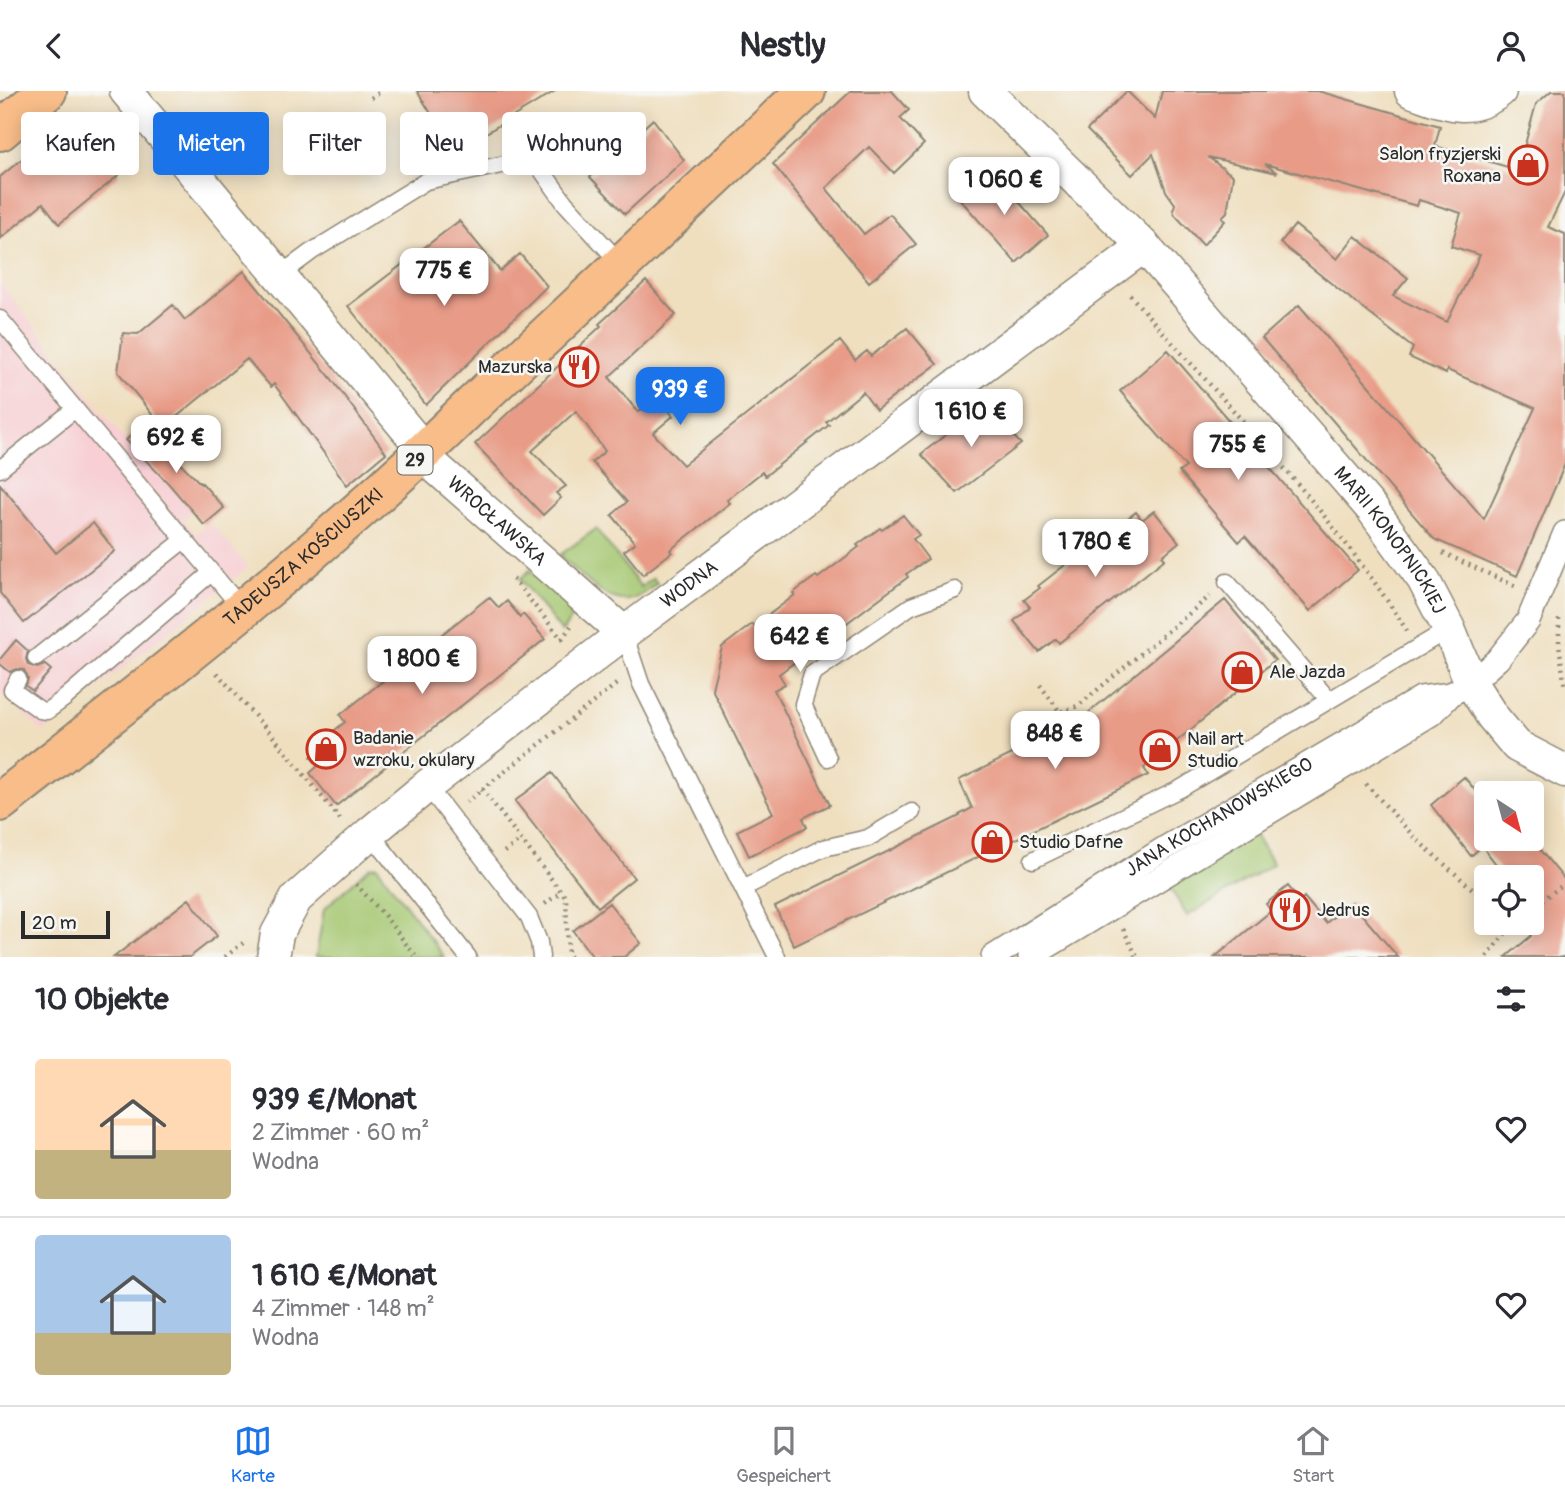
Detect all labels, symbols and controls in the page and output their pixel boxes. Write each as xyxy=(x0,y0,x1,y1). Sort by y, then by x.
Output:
text: Nestly xyxy=(740,26,825,66)
icon: back xyxy=(35,27,73,65)
icon: person xyxy=(1492,27,1530,65)
chip: Kaufen xyxy=(21,112,139,175)
chip: Mieten xyxy=(153,112,269,175)
chip: Filter xyxy=(283,112,386,175)
chip: Neu xyxy=(400,112,488,175)
chip: Wohnung xyxy=(502,112,646,175)
place label: Salon fryzjerski Roxana xyxy=(1379,142,1501,188)
shop icon: Salon fryzjerski Roxana xyxy=(1507,144,1549,186)
pin: 1 060 € xyxy=(939,157,1069,217)
text: 1 060 € xyxy=(965,165,1043,194)
pin: 775 € xyxy=(395,249,493,308)
text: 775 € xyxy=(416,256,472,285)
restaurant icon: Mazurska xyxy=(558,346,600,388)
place label: Mazurska xyxy=(478,355,552,379)
pin: 939 € xyxy=(631,367,729,427)
text: 939 € xyxy=(652,375,708,404)
pin: 1 610 € xyxy=(906,389,1036,449)
text: 1 610 € xyxy=(935,397,1007,426)
pin: 692 € xyxy=(127,415,225,475)
text: 692 € xyxy=(147,423,205,452)
pin: 755 € xyxy=(1189,423,1287,482)
text: 755 € xyxy=(1209,430,1267,459)
road number: 29 xyxy=(398,445,432,475)
street label: MARII KONOPNICKIEJ xyxy=(1329,462,1451,618)
street label: WROCŁAWSKA xyxy=(442,471,551,571)
street label: TADEUSZA KOŚCIUSZKI xyxy=(219,482,388,632)
pin: 1 780 € xyxy=(1030,519,1160,579)
text: 1 780 € xyxy=(1058,527,1132,556)
street label: WODNA xyxy=(656,555,723,614)
pin: 642 € xyxy=(751,615,849,674)
text: 642 € xyxy=(770,622,830,651)
pin: 1 800 € xyxy=(357,637,487,696)
text: 1 800 € xyxy=(383,644,461,673)
shop icon: Ale Jazda xyxy=(1221,651,1263,693)
place label: Ale Jazda xyxy=(1269,660,1345,684)
pin: 848 € xyxy=(1006,711,1104,771)
text: 848 € xyxy=(1027,719,1083,748)
place label: Badanie wzroku, okulary xyxy=(353,726,475,772)
place label: Nail art Studio xyxy=(1187,727,1244,773)
shop icon: Badanie wzroku, okulary xyxy=(305,728,347,770)
shop icon: Nail art Studio xyxy=(1139,729,1181,771)
street label: JANA KOCHANOWSKIEGO xyxy=(1121,752,1317,882)
north arrow xyxy=(1474,781,1544,851)
map controls xyxy=(1474,781,1544,935)
shop icon: Studio Dafne xyxy=(971,821,1013,863)
place label: Studio Dafne xyxy=(1019,830,1124,854)
button: locate xyxy=(1474,865,1544,935)
restaurant icon: Jedrus xyxy=(1269,889,1311,931)
place label: Jedrus xyxy=(1317,898,1370,922)
scale bar xyxy=(21,908,110,940)
text: 20 m xyxy=(32,911,77,935)
icon: filters xyxy=(1492,980,1530,1018)
text: 10 Objekte xyxy=(35,981,169,1018)
text: 939 €/Monat xyxy=(252,1081,416,1118)
icon: home xyxy=(91,1087,175,1171)
icon: heart xyxy=(1492,1110,1530,1148)
text: 2 Zimmer · 60 m² xyxy=(252,1118,429,1147)
text: Wodna xyxy=(252,1147,319,1176)
text: 1 610 €/Monat xyxy=(252,1257,437,1294)
icon: home xyxy=(91,1263,175,1347)
icon: heart xyxy=(1492,1286,1530,1324)
text: 4 Zimmer · 148 m² xyxy=(252,1294,435,1323)
text: Wodna xyxy=(252,1323,319,1352)
tab: Karte xyxy=(231,1422,275,1488)
tab: Gespeichert xyxy=(736,1422,831,1488)
tab: Start xyxy=(1292,1422,1334,1488)

